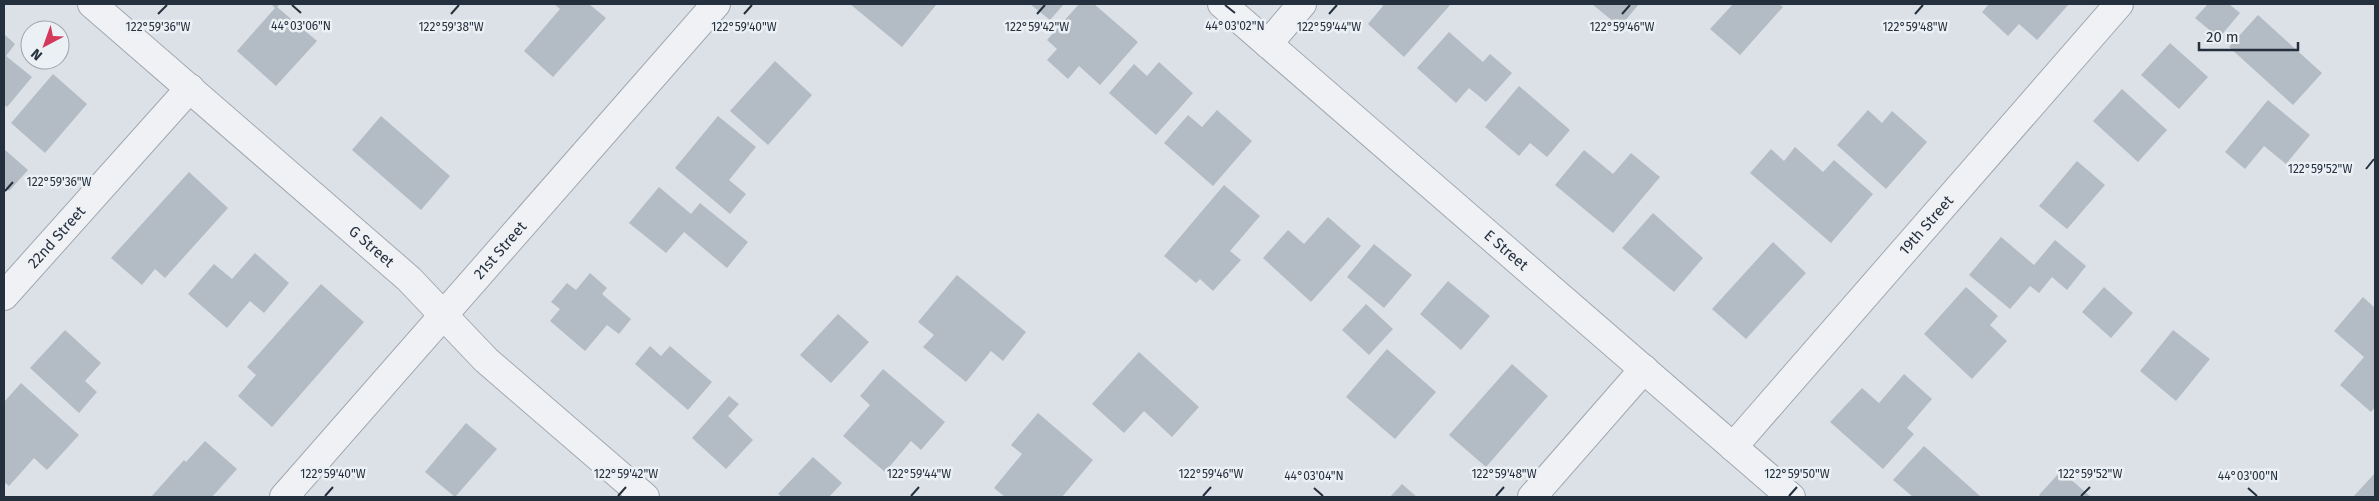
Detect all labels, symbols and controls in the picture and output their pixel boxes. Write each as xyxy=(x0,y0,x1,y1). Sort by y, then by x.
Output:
text: 44°03'06"N xyxy=(271,19,331,33)
text: 44°03'02"N xyxy=(1205,19,1265,33)
north arrow xyxy=(20,20,70,70)
text: 122°59'36"W xyxy=(126,20,191,34)
text: 122°59'38"W xyxy=(418,20,484,34)
text: 122°59'40"W xyxy=(711,20,777,34)
text: 122°59'42"W xyxy=(1005,20,1069,34)
text: 122°59'44"W xyxy=(1297,20,1361,34)
text: 122°59'46"W xyxy=(1590,20,1655,34)
text: 122°59'48"W xyxy=(1882,20,1948,34)
scale bar xyxy=(2199,20,2298,52)
text: 20 m xyxy=(2206,28,2239,46)
text: N xyxy=(28,45,46,64)
text: 122°59'52"W xyxy=(2288,162,2352,176)
text: 122°59'36"W xyxy=(27,175,92,189)
street label: 19th Street xyxy=(1895,191,1957,259)
street label: 22nd Street xyxy=(24,202,90,272)
street label: 21st Street xyxy=(470,217,531,283)
street label: G Street xyxy=(345,222,398,271)
street label: E Street xyxy=(1480,226,1532,275)
text: 122°59'40"W xyxy=(300,467,366,481)
text: 122°59'42"W xyxy=(594,467,658,481)
text: 122°59'44"W xyxy=(887,467,951,481)
text: 122°59'46"W xyxy=(1179,467,1244,481)
text: 122°59'48"W xyxy=(1471,467,1537,481)
text: 122°59'50"W xyxy=(1764,467,1830,481)
text: 122°59'52"W xyxy=(2058,467,2122,481)
text: 44°03'04"N xyxy=(1284,469,1344,483)
text: 44°03'00"N xyxy=(2218,469,2278,483)

